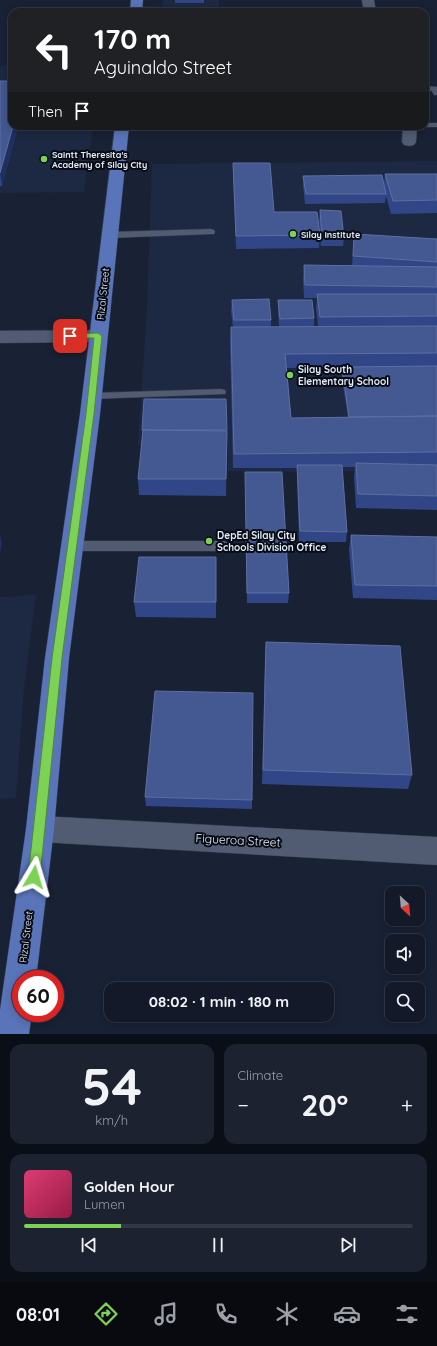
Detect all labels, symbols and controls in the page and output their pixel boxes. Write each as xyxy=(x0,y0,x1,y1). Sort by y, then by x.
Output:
text: 170 m xyxy=(94,21,171,56)
icon: left xyxy=(28,24,80,76)
text: Aguinaldo Street xyxy=(94,56,232,79)
icon: arrive xyxy=(71,100,93,122)
text: Then xyxy=(28,102,63,121)
place label: Saintt Theresita's Academy of Silay City xyxy=(52,149,147,170)
marker: Saintt Theresita's Academy of Silay City xyxy=(39,154,49,164)
marker: Silay Institute xyxy=(288,229,298,239)
place label: Silay Institute xyxy=(301,229,360,240)
street label: Rizal Street xyxy=(94,267,112,321)
pin xyxy=(53,319,87,353)
icon: arrive xyxy=(59,325,81,347)
place label: Silay South Elementary School xyxy=(298,363,389,388)
marker: Silay South Elementary School xyxy=(285,370,295,380)
place label: DepEd Silay City Schools Division Office xyxy=(217,529,326,554)
marker: DepEd Silay City Schools Division Office xyxy=(204,536,214,546)
street label: Figueroa Street xyxy=(195,830,281,850)
position arrow xyxy=(13,856,55,898)
north arrow xyxy=(385,886,425,926)
map controls xyxy=(385,886,425,1022)
street label: Rizal Street xyxy=(16,910,36,964)
button: sound xyxy=(385,934,425,974)
speed limit sign: 60 xyxy=(12,970,64,1022)
button: search xyxy=(385,982,425,1022)
text: 08:02 · 1 min · 180 m xyxy=(149,992,289,1011)
text: 54 xyxy=(81,1053,142,1118)
text: Climate xyxy=(238,1067,283,1083)
text: 20° xyxy=(301,1086,348,1124)
text: − xyxy=(238,1091,249,1119)
text: + xyxy=(401,1091,413,1119)
text: km/h xyxy=(95,1112,128,1128)
text: Golden Hour xyxy=(84,1177,175,1196)
text: Lumen xyxy=(84,1196,125,1212)
icon: previous xyxy=(78,1234,100,1256)
icon: pause xyxy=(207,1234,229,1256)
icon: next xyxy=(337,1234,359,1256)
icon: directions xyxy=(92,1300,120,1328)
icon: music xyxy=(152,1300,180,1328)
icon: phone xyxy=(212,1300,240,1328)
icon: climate xyxy=(273,1300,301,1328)
icon: car xyxy=(333,1300,361,1328)
icon: filters xyxy=(393,1300,421,1328)
text: 08:01 xyxy=(16,1303,60,1326)

